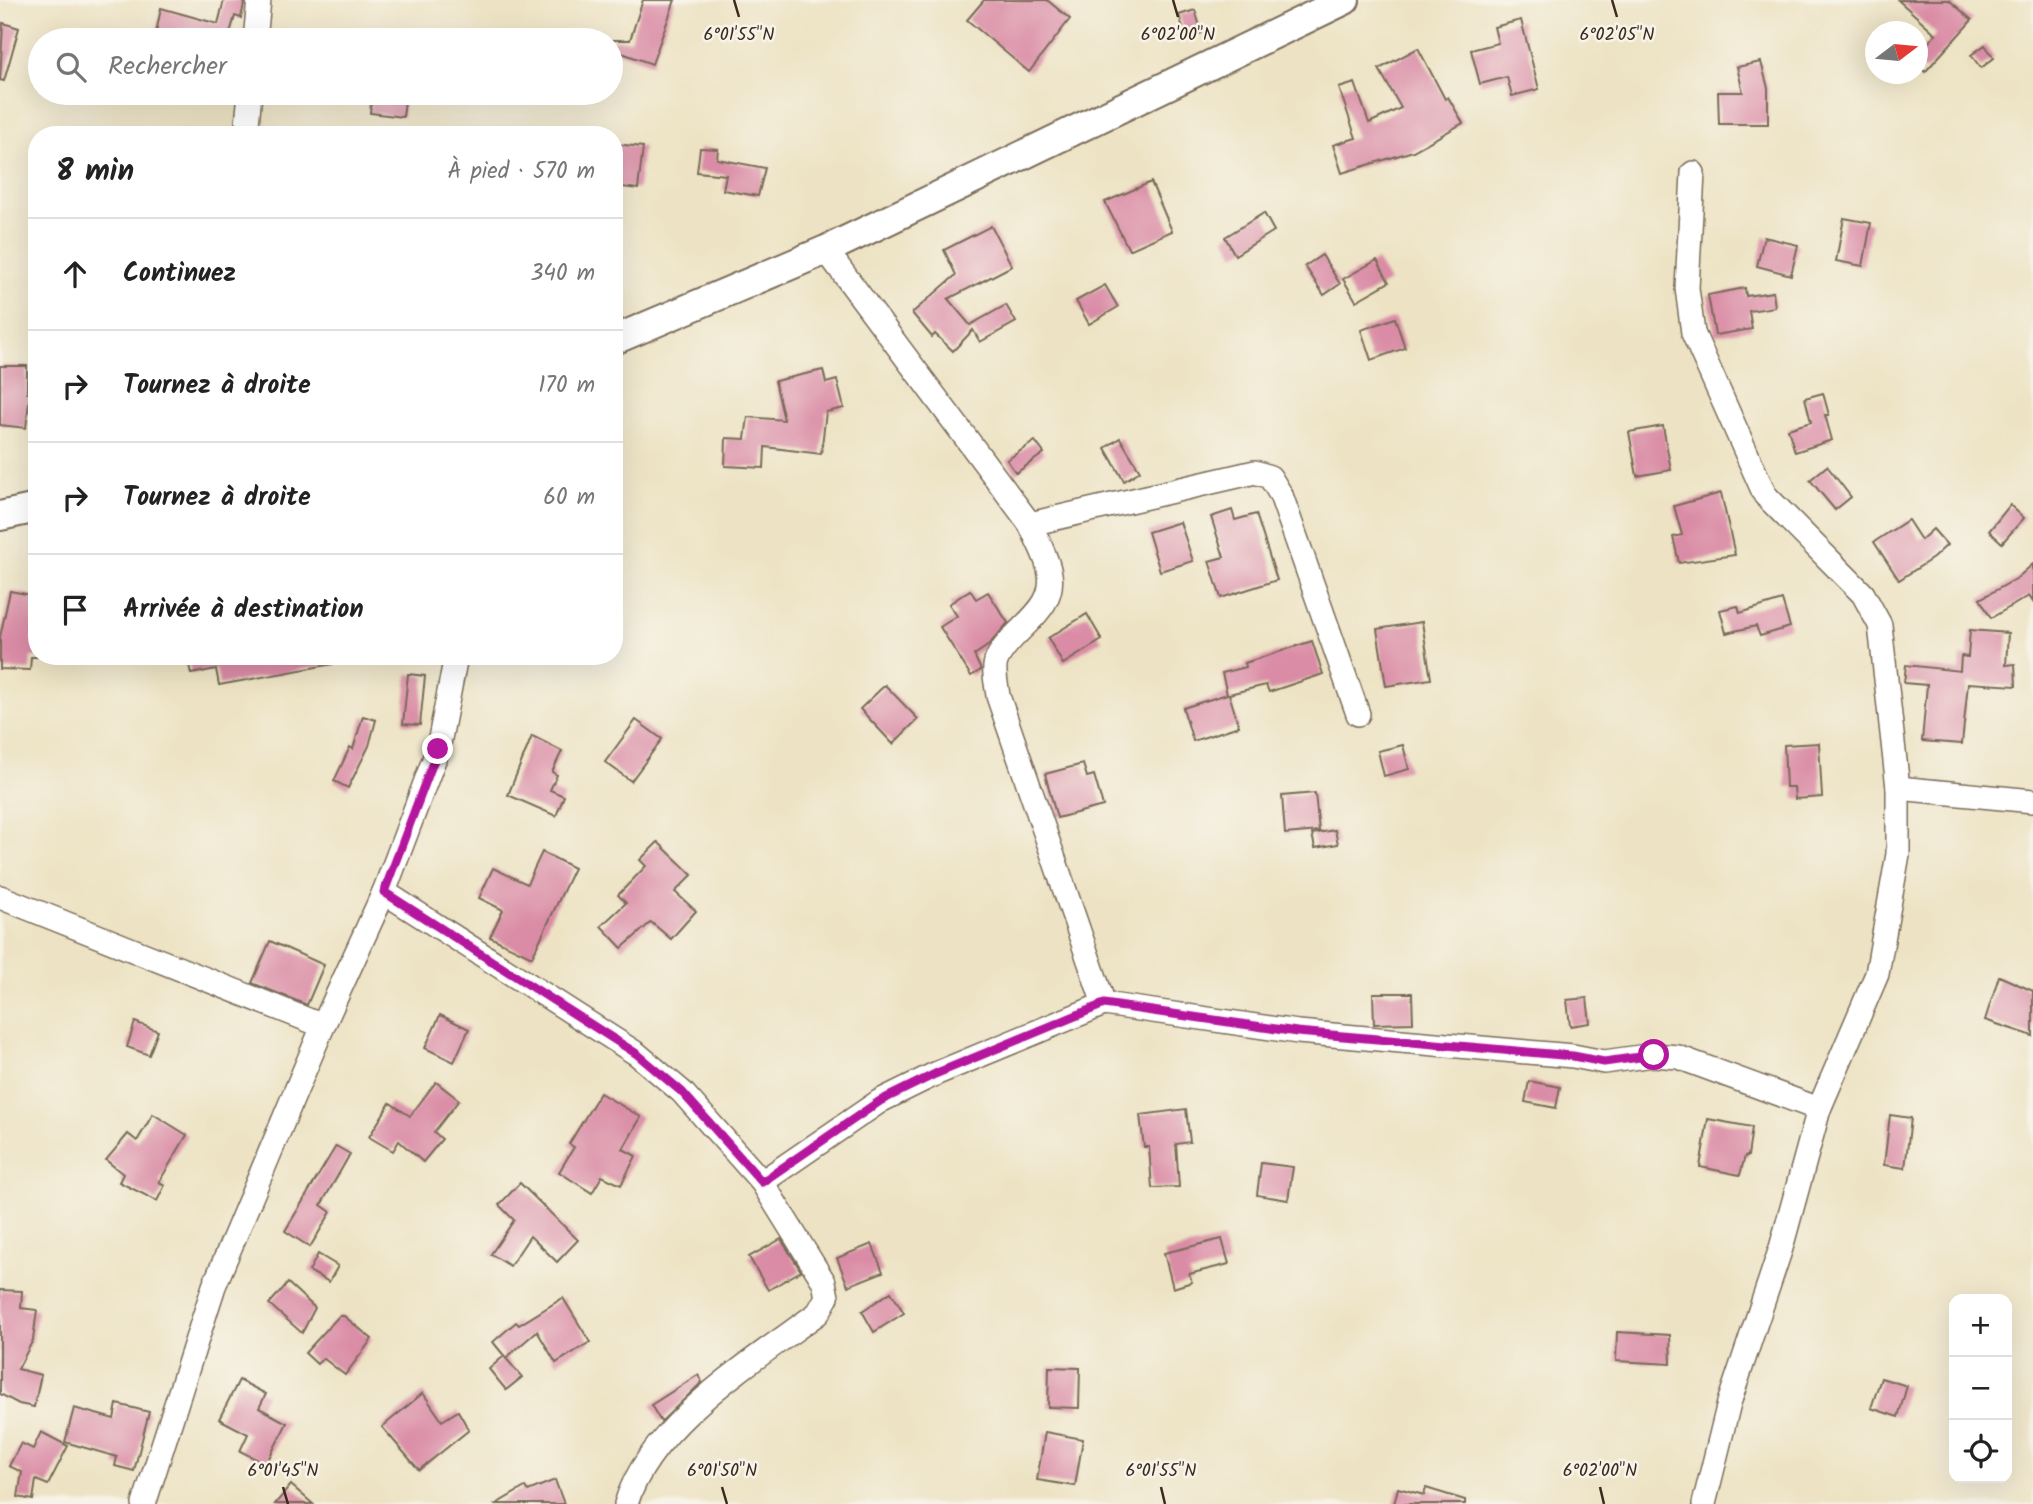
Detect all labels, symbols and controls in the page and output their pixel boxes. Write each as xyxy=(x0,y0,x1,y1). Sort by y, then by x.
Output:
text: 6°01'55"N xyxy=(704,21,774,50)
text: 6°02'00"N xyxy=(1141,21,1215,50)
text: 6°02'05"N xyxy=(1580,21,1655,50)
north arrow xyxy=(1865,21,1928,84)
search box xyxy=(28,28,623,105)
text: Rechercher xyxy=(108,46,227,88)
icon: search xyxy=(52,48,90,86)
text: 8 min xyxy=(56,148,134,196)
text: À pied · 570 m xyxy=(448,154,595,190)
text: Continuez xyxy=(123,253,236,295)
icon: ahead xyxy=(56,255,94,293)
text: 340 m xyxy=(530,256,595,292)
text: Tournez à droite xyxy=(123,365,311,407)
icon: right xyxy=(56,367,94,405)
text: 170 m xyxy=(538,368,595,404)
text: Tournez à droite xyxy=(123,477,311,519)
icon: right xyxy=(56,479,94,517)
text: 60 m xyxy=(543,480,595,516)
text: Arrivée à destination xyxy=(123,589,364,631)
icon: arrive xyxy=(56,591,94,629)
route end xyxy=(422,733,453,764)
route start xyxy=(1638,1039,1669,1070)
map controls xyxy=(1949,1294,2012,1483)
button: + xyxy=(1949,1294,2012,1357)
button: − xyxy=(1949,1357,2012,1420)
button: locate xyxy=(1949,1420,2012,1483)
text: 6°01'45"N xyxy=(247,1457,319,1486)
text: 6°01'50"N xyxy=(687,1457,757,1486)
text: 6°01'55"N xyxy=(1126,1457,1196,1486)
text: 6°02'00"N xyxy=(1563,1457,1637,1486)

